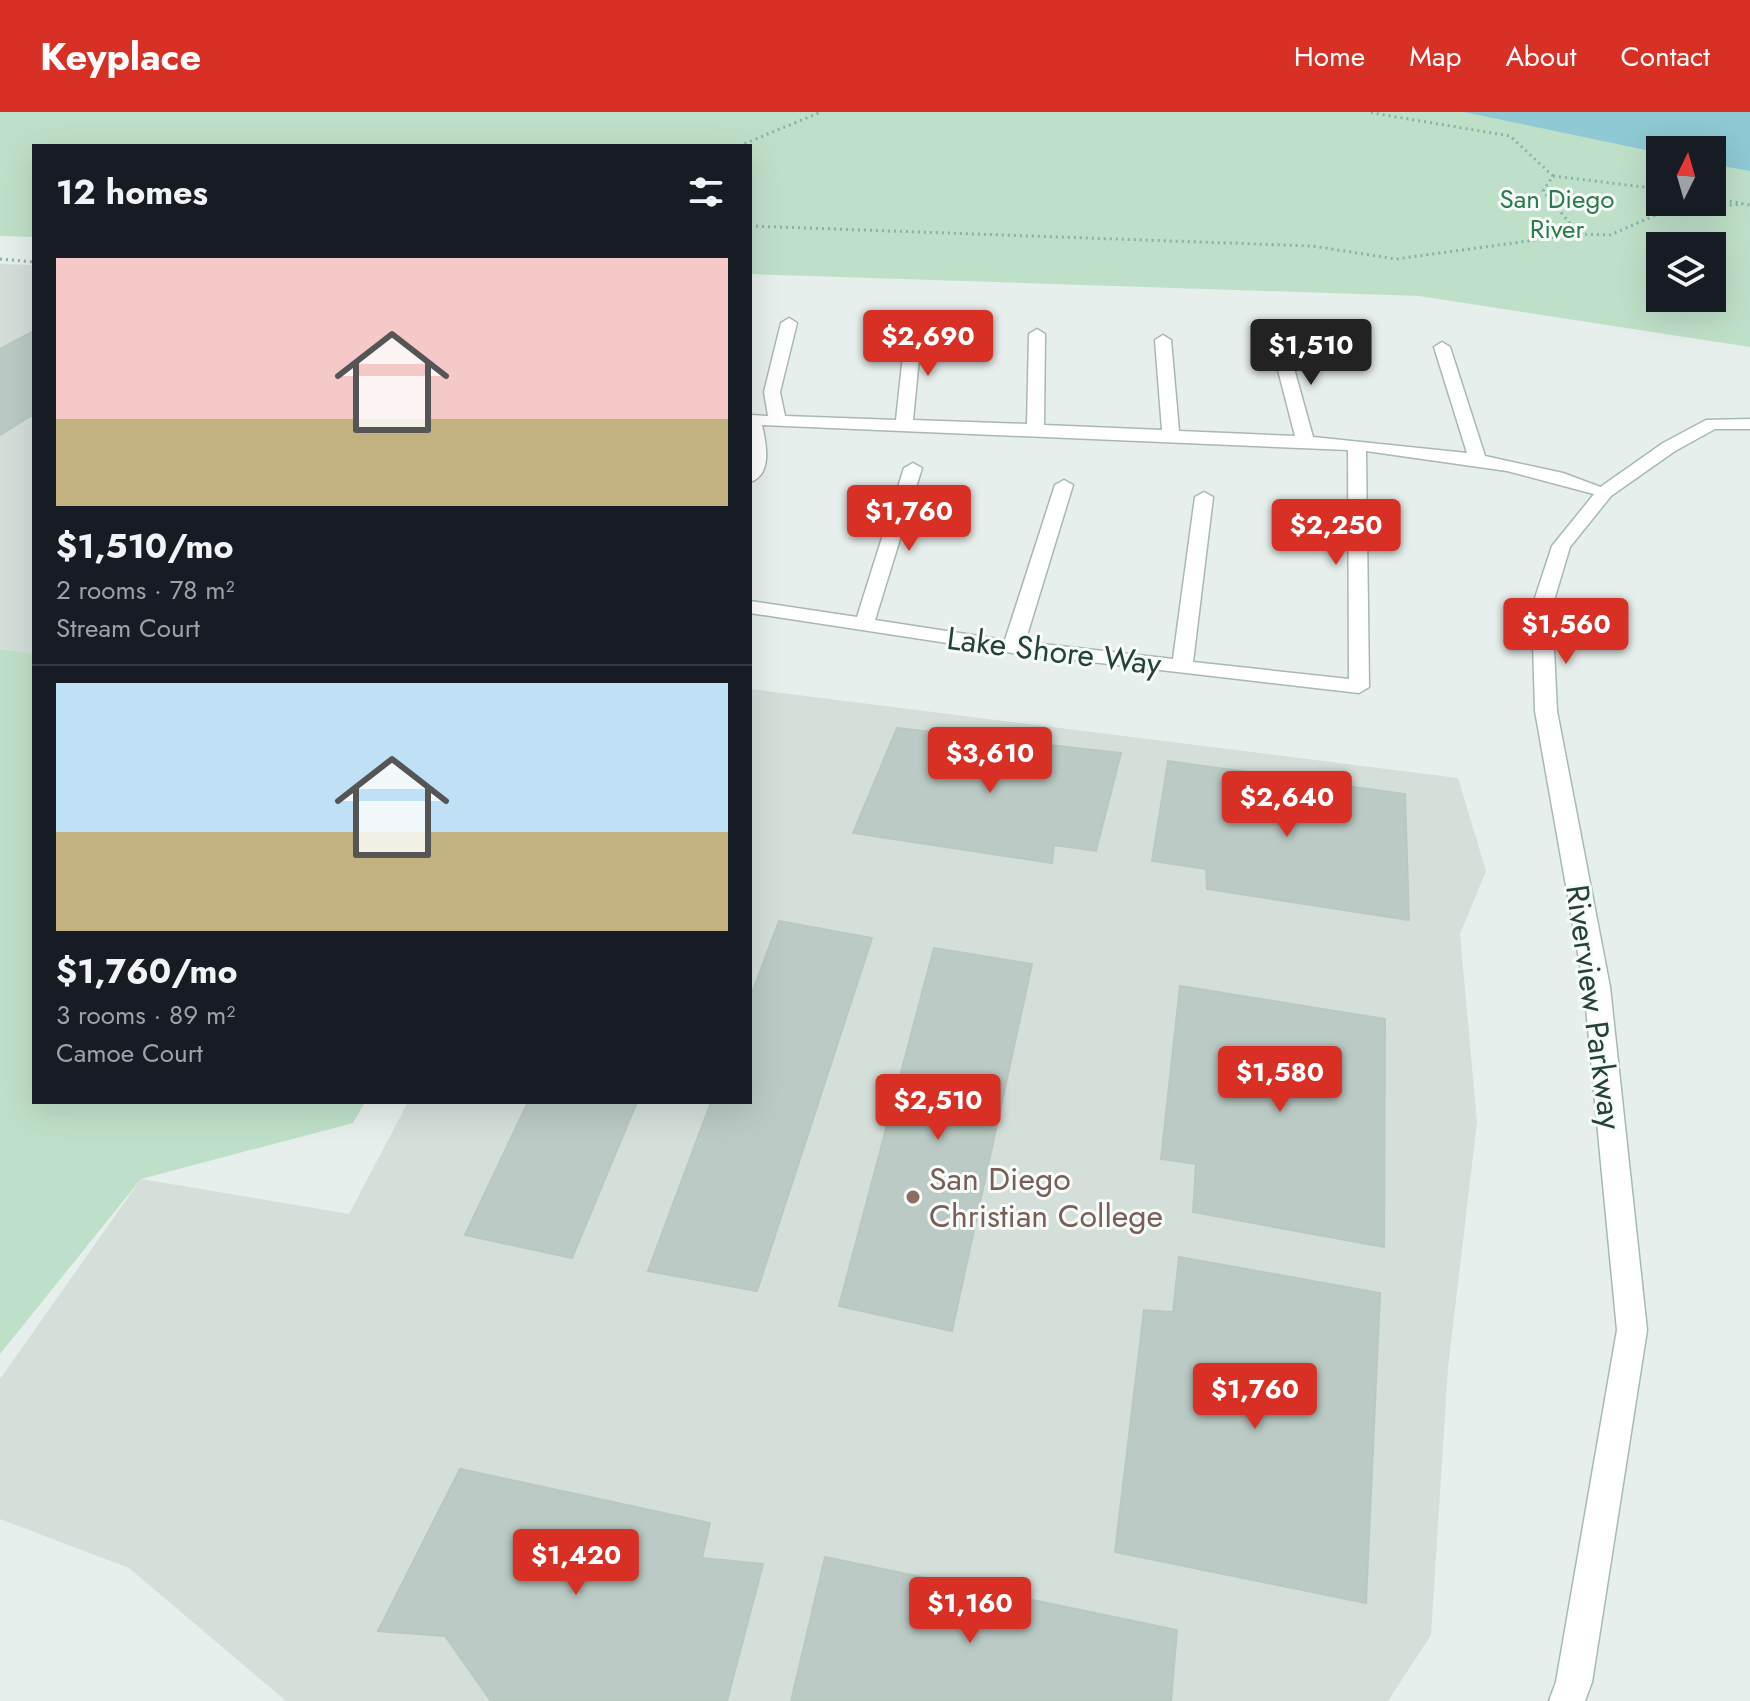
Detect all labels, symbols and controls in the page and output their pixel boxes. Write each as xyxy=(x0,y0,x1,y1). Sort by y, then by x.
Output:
text: Keyplace xyxy=(40,29,201,84)
text: Home xyxy=(1294,36,1365,77)
text: Map xyxy=(1409,36,1461,77)
text: About xyxy=(1505,36,1577,77)
text: Contact xyxy=(1621,36,1710,77)
north arrow xyxy=(1646,136,1726,216)
map controls xyxy=(1646,136,1726,312)
text: 12 homes xyxy=(56,168,208,217)
icon: filters xyxy=(684,170,728,214)
park label: San Diego River xyxy=(1499,180,1615,248)
button: layers xyxy=(1646,232,1726,312)
icon: home xyxy=(320,310,464,454)
pin: $2,690 xyxy=(863,310,993,378)
text: $2,690 xyxy=(881,317,975,355)
pin: $1,510 xyxy=(1246,319,1376,387)
text: $1,510 xyxy=(1268,326,1354,364)
pin: $1,760 xyxy=(844,485,974,553)
text: $1,760 xyxy=(865,492,953,530)
pin: $2,250 xyxy=(1271,499,1401,567)
text: $2,250 xyxy=(1290,506,1382,544)
text: $1,510/mo xyxy=(56,522,233,571)
text: 2 rooms · 78 m² xyxy=(56,571,235,609)
pin: $1,560 xyxy=(1501,598,1631,666)
text: $1,560 xyxy=(1521,605,1611,643)
text: Stream Court xyxy=(56,609,200,647)
street label: Lake Shore Way xyxy=(944,615,1165,687)
pin: $3,610 xyxy=(925,727,1055,795)
text: $3,610 xyxy=(946,734,1034,772)
icon: home xyxy=(320,735,464,879)
pin: $2,640 xyxy=(1222,771,1352,839)
text: $2,640 xyxy=(1240,778,1334,816)
street label: Riverview Parkway xyxy=(1554,882,1634,1133)
text: $1,760/mo xyxy=(56,947,237,996)
text: 3 rooms · 89 m² xyxy=(56,996,235,1034)
text: Camoe Court xyxy=(56,1034,203,1072)
pin: $1,580 xyxy=(1215,1046,1345,1114)
text: $1,580 xyxy=(1236,1053,1324,1091)
pin: $2,510 xyxy=(873,1074,1003,1142)
text: $2,510 xyxy=(894,1081,982,1119)
place label: San Diego Christian College xyxy=(929,1156,1163,1239)
marker: San Diego Christian College xyxy=(904,1188,922,1206)
pin: $1,760 xyxy=(1190,1363,1320,1431)
text: $1,760 xyxy=(1211,1370,1299,1408)
pin: $1,420 xyxy=(511,1529,641,1597)
text: $1,420 xyxy=(531,1536,621,1574)
pin: $1,160 xyxy=(905,1577,1035,1645)
text: $1,160 xyxy=(927,1584,1013,1622)

